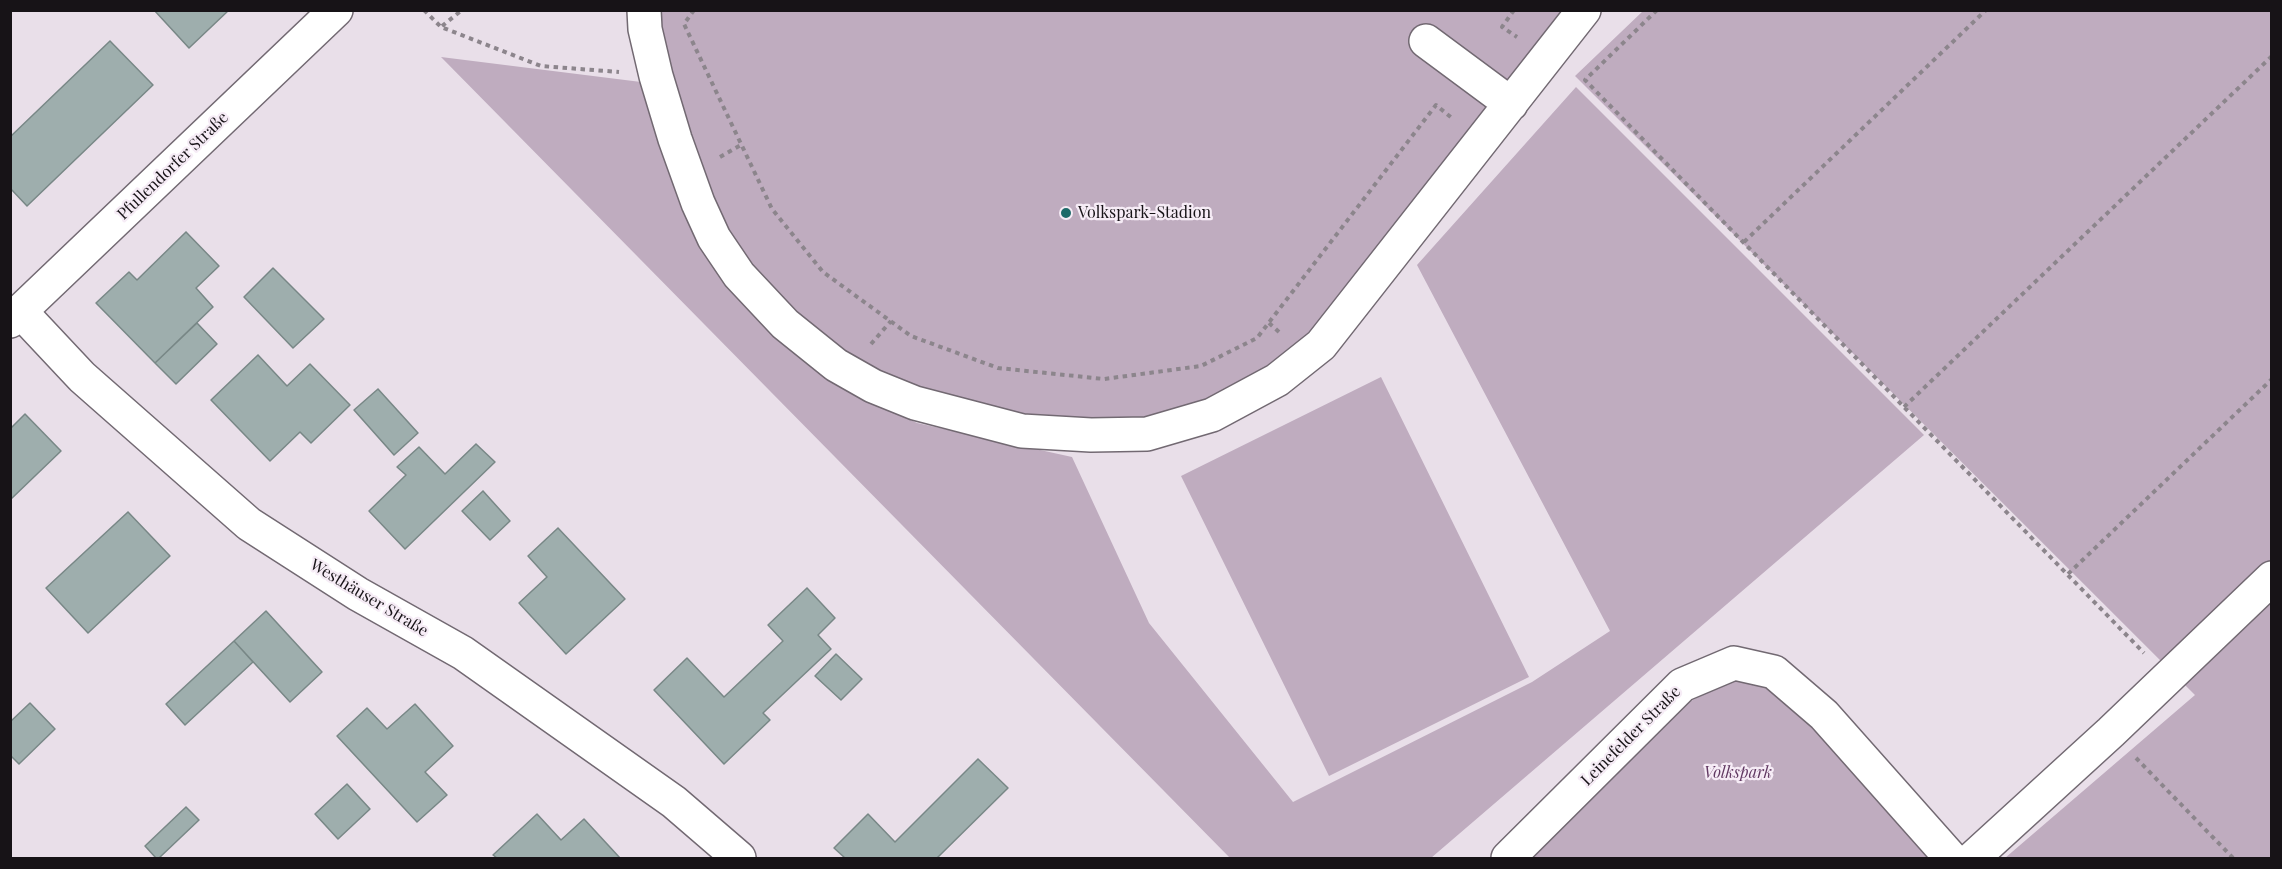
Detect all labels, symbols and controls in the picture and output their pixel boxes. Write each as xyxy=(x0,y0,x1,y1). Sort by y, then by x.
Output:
street label: Pfullendorfer Straße xyxy=(114,108,232,224)
place label: Volkspark-Stadion xyxy=(1078,203,1211,223)
marker: Volkspark-Stadion xyxy=(1059,206,1073,220)
street label: Westhäuser Straße xyxy=(307,555,431,641)
street label: Leinefelder Straße xyxy=(1577,682,1685,790)
park label: Volkspark xyxy=(1704,763,1772,783)

